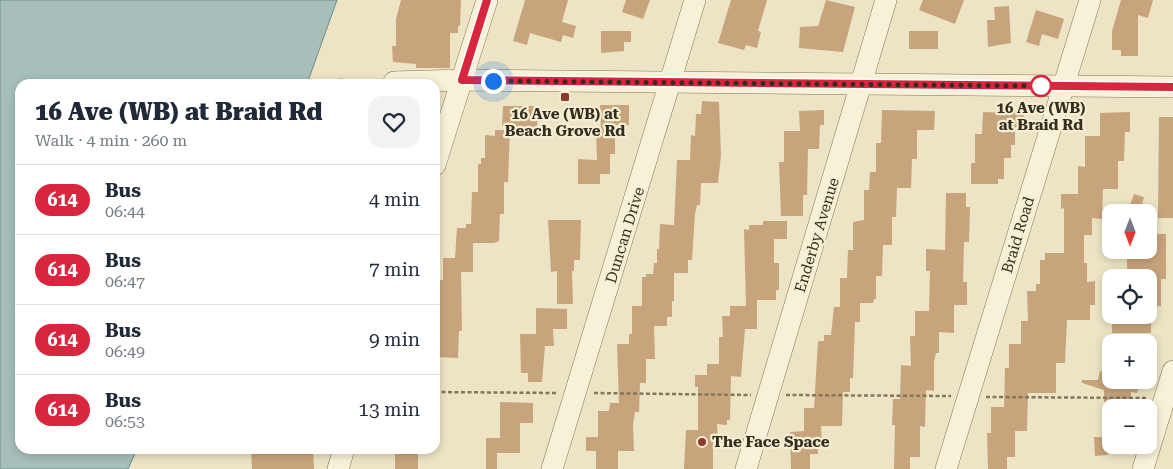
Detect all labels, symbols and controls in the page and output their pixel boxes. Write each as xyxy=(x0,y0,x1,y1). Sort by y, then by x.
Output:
your location xyxy=(481,69,506,94)
marker: 16 Ave (WB) at Braid Rd xyxy=(1030,75,1052,97)
marker: 16 Ave (WB) at Beach Grove Rd xyxy=(559,91,571,103)
button: heart xyxy=(368,96,420,148)
text: 16 Ave (WB) at Braid Rd xyxy=(35,98,323,126)
place label: 16 Ave (WB) at Braid Rd xyxy=(997,99,1086,134)
place label: 16 Ave (WB) at Beach Grove Rd xyxy=(505,105,625,140)
text: Walk · 4 min · 260 m xyxy=(35,131,187,150)
street label: Enderby Avenue xyxy=(791,175,843,295)
text: Bus xyxy=(105,179,141,202)
street label: Duncan Drive xyxy=(602,185,648,285)
text: 4 min xyxy=(369,188,420,211)
text: 614 xyxy=(47,189,78,210)
street label: Braid Road xyxy=(998,194,1038,276)
text: 06:44 xyxy=(105,202,145,221)
north arrow xyxy=(1102,204,1158,259)
map controls xyxy=(1102,204,1157,454)
text: Bus xyxy=(105,249,141,272)
text: 7 min xyxy=(369,258,420,281)
text: 614 xyxy=(47,259,78,280)
button: locate xyxy=(1102,269,1157,324)
text: 06:47 xyxy=(105,272,145,291)
text: Bus xyxy=(105,319,141,342)
text: 9 min xyxy=(369,328,420,351)
text: 614 xyxy=(47,329,78,350)
button: + xyxy=(1102,334,1157,389)
text: 06:49 xyxy=(105,342,145,361)
text: Bus xyxy=(105,389,141,412)
text: 13 min xyxy=(358,398,420,421)
text: 614 xyxy=(47,399,78,420)
button: − xyxy=(1102,399,1157,454)
text: 06:53 xyxy=(105,412,145,431)
place label: The Face Space xyxy=(712,433,830,451)
marker: The Face Space xyxy=(696,436,708,448)

